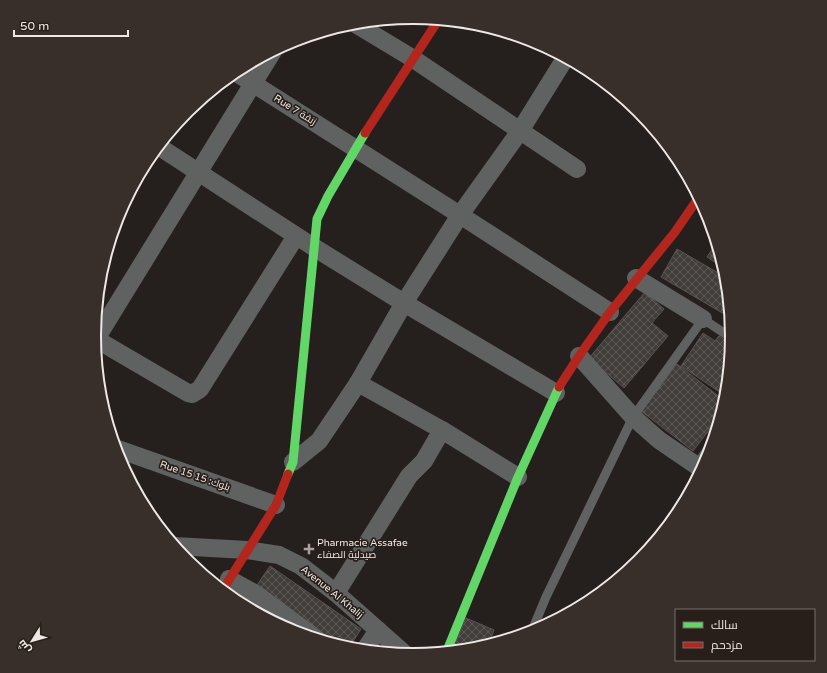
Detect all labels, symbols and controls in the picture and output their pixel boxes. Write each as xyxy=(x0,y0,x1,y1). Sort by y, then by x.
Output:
scale bar xyxy=(14,12,128,38)
text: 50 m xyxy=(20,19,49,33)
street label: Rue 7 زنقة xyxy=(272,92,318,128)
street label: Rue 15 بلوك: 15 xyxy=(158,458,232,494)
place label: Pharmacie Assafae صيدلية الصفاء xyxy=(317,537,408,561)
marker: Pharmacie Assafae صيدلية الصفاء xyxy=(304,544,314,554)
street label: Avenue Al Khalij xyxy=(298,563,366,621)
legend xyxy=(675,609,815,661)
text: سالك xyxy=(711,618,738,632)
north arrow xyxy=(12,621,52,661)
text: ش xyxy=(15,637,34,656)
text: مزدحم xyxy=(711,638,743,653)

